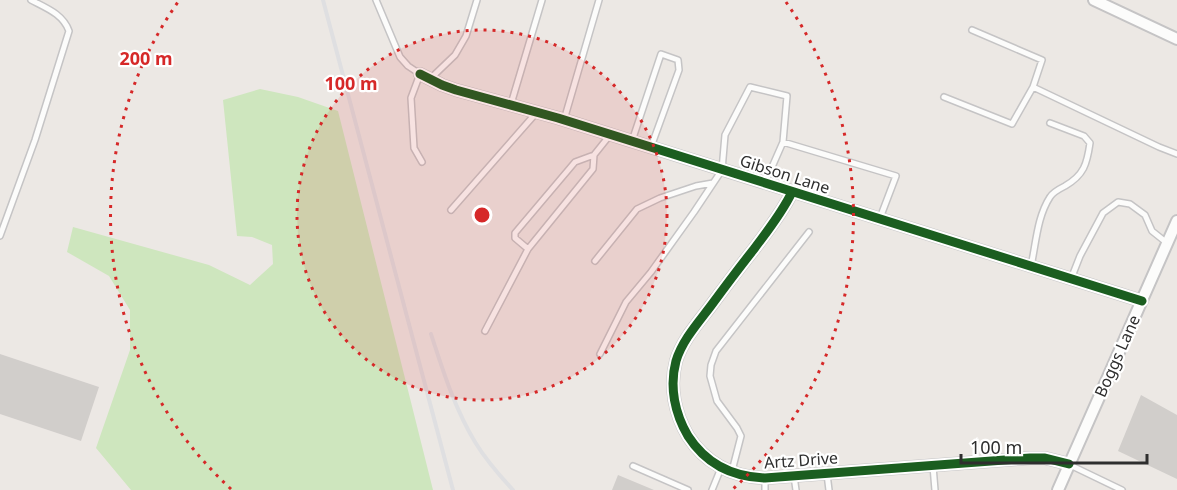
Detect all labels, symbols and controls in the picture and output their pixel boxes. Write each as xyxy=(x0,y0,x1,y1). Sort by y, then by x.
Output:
text: 200 m xyxy=(119,46,173,70)
text: 100 m xyxy=(324,71,378,95)
street label: Gibson Lane xyxy=(737,149,833,199)
centre of rings xyxy=(472,205,492,225)
street label: Boggs Lane xyxy=(1089,311,1145,401)
scale bar xyxy=(961,427,1147,465)
text: 100 m xyxy=(970,435,1022,459)
street label: Artz Drive xyxy=(763,446,839,474)

